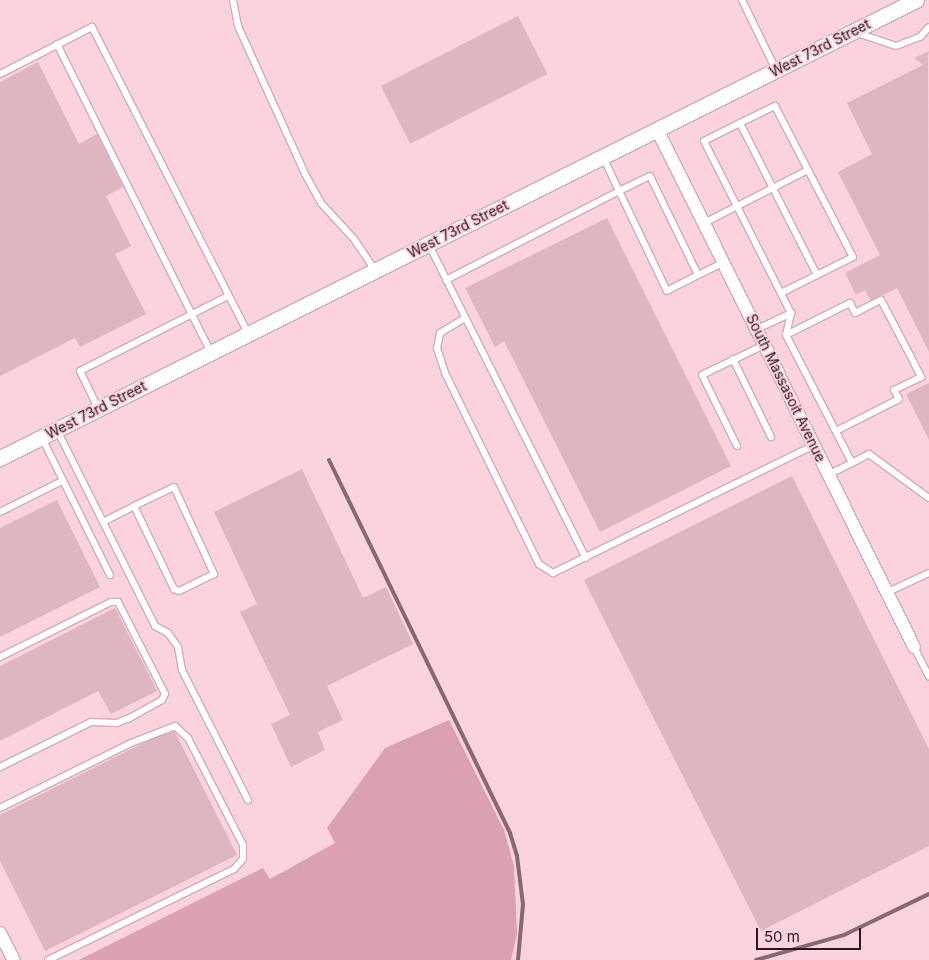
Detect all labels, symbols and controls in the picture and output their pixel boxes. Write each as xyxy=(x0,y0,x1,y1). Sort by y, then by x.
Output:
street label: West 73rd Street xyxy=(767,15,873,81)
street label: West 73rd Street xyxy=(405,196,511,262)
street label: South Massasoit Avenue xyxy=(743,311,829,465)
street label: West 73rd Street xyxy=(43,377,149,443)
scale bar xyxy=(759,918,864,950)
text: 50 m xyxy=(764,927,800,946)

